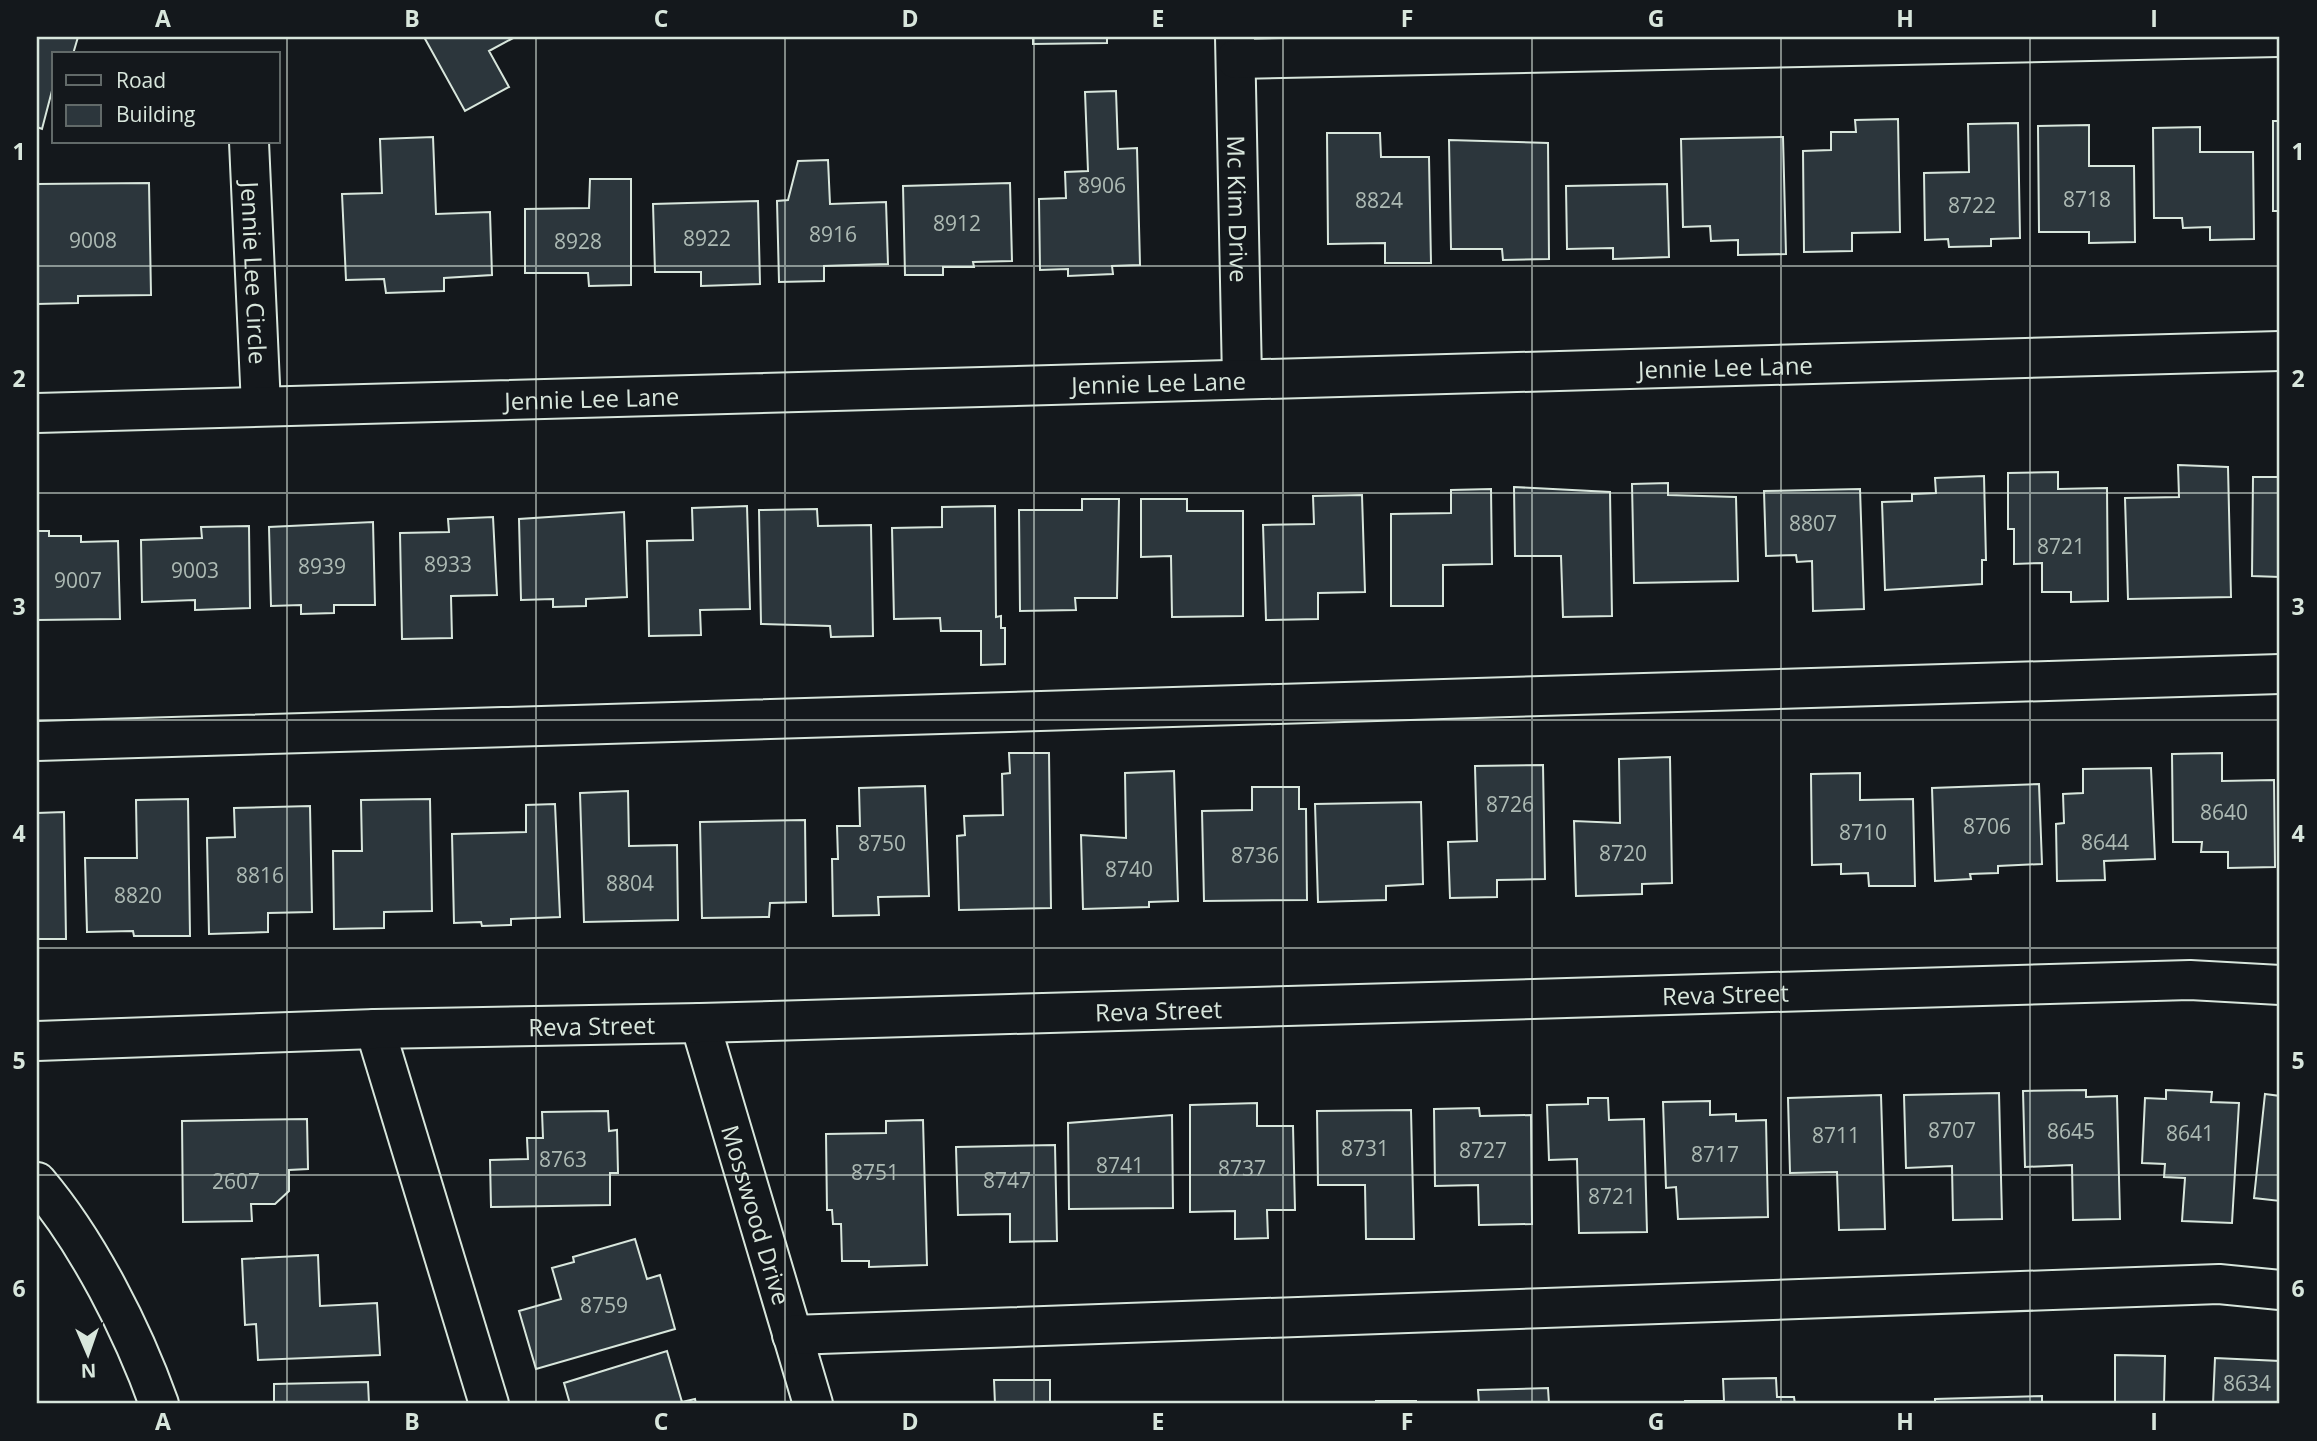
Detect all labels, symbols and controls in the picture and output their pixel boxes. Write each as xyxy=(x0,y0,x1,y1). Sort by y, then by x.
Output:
text: A xyxy=(155,2,171,34)
text: B xyxy=(404,2,420,34)
text: C xyxy=(654,2,668,34)
text: D xyxy=(901,2,919,34)
text: E xyxy=(1152,2,1164,34)
text: F xyxy=(1401,2,1413,34)
text: G xyxy=(1648,2,1664,34)
text: H xyxy=(1896,2,1914,34)
text: I xyxy=(2150,2,2158,34)
legend xyxy=(52,52,280,144)
text: Road xyxy=(116,66,166,94)
text: Building xyxy=(116,100,195,128)
text: 1 xyxy=(12,135,26,167)
street label: Mc Kim Drive xyxy=(1221,135,1257,283)
text: 1 xyxy=(2291,135,2305,167)
house number: 8906 xyxy=(1078,171,1126,199)
street label: Jennie Lee Circle xyxy=(234,179,276,365)
house number: 8718 xyxy=(2063,185,2111,213)
house number: 8824 xyxy=(1355,186,1403,214)
house number: 8722 xyxy=(1948,191,1996,219)
house number: 8912 xyxy=(933,209,981,237)
house number: 8916 xyxy=(809,220,857,248)
house number: 8922 xyxy=(683,224,731,252)
house number: 9008 xyxy=(69,226,117,254)
house number: 8928 xyxy=(554,227,602,255)
street label: Jennie Lee Lane xyxy=(1635,347,1813,385)
text: 2 xyxy=(12,362,26,394)
text: 2 xyxy=(2291,362,2305,394)
street label: Jennie Lee Lane xyxy=(1069,363,1246,401)
street label: Jennie Lee Lane xyxy=(502,379,680,417)
house number: 8807 xyxy=(1789,509,1837,537)
house number: 8721 xyxy=(2037,532,2085,560)
house number: 8933 xyxy=(424,550,472,578)
house number: 8939 xyxy=(298,552,346,580)
house number: 9003 xyxy=(171,556,219,584)
house number: 9007 xyxy=(54,566,102,594)
text: 3 xyxy=(12,590,26,622)
text: 3 xyxy=(2291,590,2305,622)
house number: 8726 xyxy=(1486,790,1534,818)
house number: 8640 xyxy=(2200,798,2248,826)
house number: 8706 xyxy=(1963,812,2011,840)
text: 4 xyxy=(12,817,26,849)
text: 4 xyxy=(2291,817,2305,849)
house number: 8710 xyxy=(1839,818,1887,846)
house number: 8644 xyxy=(2081,828,2129,856)
house number: 8750 xyxy=(858,829,906,857)
house number: 8720 xyxy=(1599,839,1647,867)
house number: 8736 xyxy=(1231,841,1279,869)
house number: 8740 xyxy=(1105,855,1153,883)
house number: 8816 xyxy=(236,861,284,889)
house number: 8804 xyxy=(606,869,654,897)
house number: 8820 xyxy=(114,881,162,909)
street label: Reva Street xyxy=(1661,975,1789,1012)
street label: Reva Street xyxy=(1095,991,1222,1028)
street label: Reva Street xyxy=(528,1007,656,1043)
text: 5 xyxy=(12,1044,26,1076)
text: 5 xyxy=(2291,1044,2305,1076)
house number: 8707 xyxy=(1928,1116,1976,1144)
house number: 8645 xyxy=(2047,1117,2095,1145)
house number: 8641 xyxy=(2166,1119,2214,1147)
street label: Mosswood Drive xyxy=(715,1121,799,1309)
house number: 8711 xyxy=(1812,1121,1860,1149)
house number: 8731 xyxy=(1341,1134,1389,1162)
house number: 8727 xyxy=(1459,1136,1507,1164)
house number: 8717 xyxy=(1691,1140,1739,1168)
house number: 8763 xyxy=(539,1145,587,1173)
house number: 8741 xyxy=(1096,1151,1144,1179)
house number: 8737 xyxy=(1218,1154,1266,1182)
house number: 8751 xyxy=(851,1158,899,1186)
house number: 8747 xyxy=(983,1166,1031,1194)
house number: 2607 xyxy=(212,1167,260,1195)
house number: 8721 xyxy=(1588,1182,1636,1210)
text: 6 xyxy=(12,1272,26,1304)
text: 6 xyxy=(2291,1272,2305,1304)
house number: 8759 xyxy=(580,1291,628,1319)
north arrow xyxy=(52,1318,122,1388)
text: N xyxy=(80,1358,97,1384)
house number: 8634 xyxy=(2223,1369,2271,1397)
text: A xyxy=(155,1405,171,1437)
text: B xyxy=(404,1405,420,1437)
text: C xyxy=(654,1405,668,1437)
text: D xyxy=(901,1405,919,1437)
text: E xyxy=(1152,1405,1164,1437)
text: F xyxy=(1401,1405,1413,1437)
text: G xyxy=(1648,1405,1664,1437)
text: H xyxy=(1896,1405,1914,1437)
text: I xyxy=(2150,1405,2158,1437)

